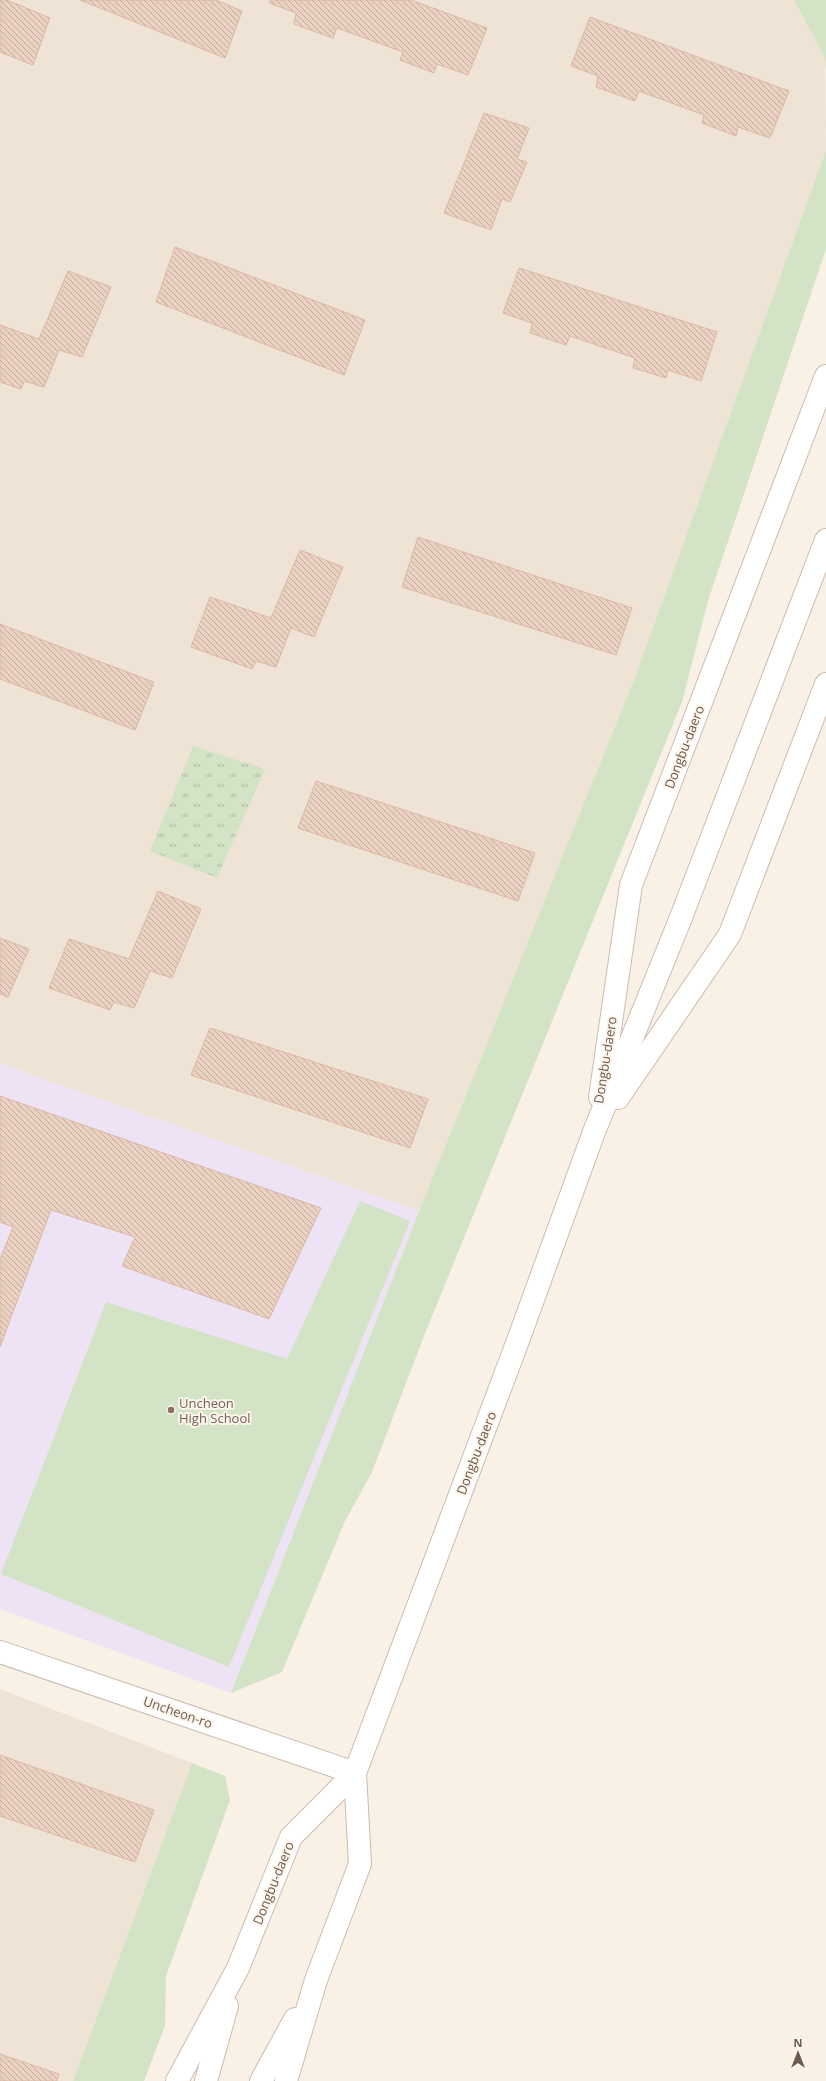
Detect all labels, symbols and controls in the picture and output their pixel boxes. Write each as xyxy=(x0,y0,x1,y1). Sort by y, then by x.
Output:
street label: Dongbu-daero xyxy=(660,703,708,791)
street label: Dongbu-daero xyxy=(589,1015,621,1105)
place label: Uncheon High School xyxy=(179,1394,251,1427)
marker: Uncheon High School xyxy=(166,1405,176,1415)
street label: Dongbu-daero xyxy=(452,1409,500,1497)
street label: Uncheon-ro xyxy=(141,1692,215,1732)
street label: Dongbu-daero xyxy=(248,1839,298,1927)
north arrow xyxy=(778,2033,818,2073)
text: N xyxy=(794,2035,802,2050)

